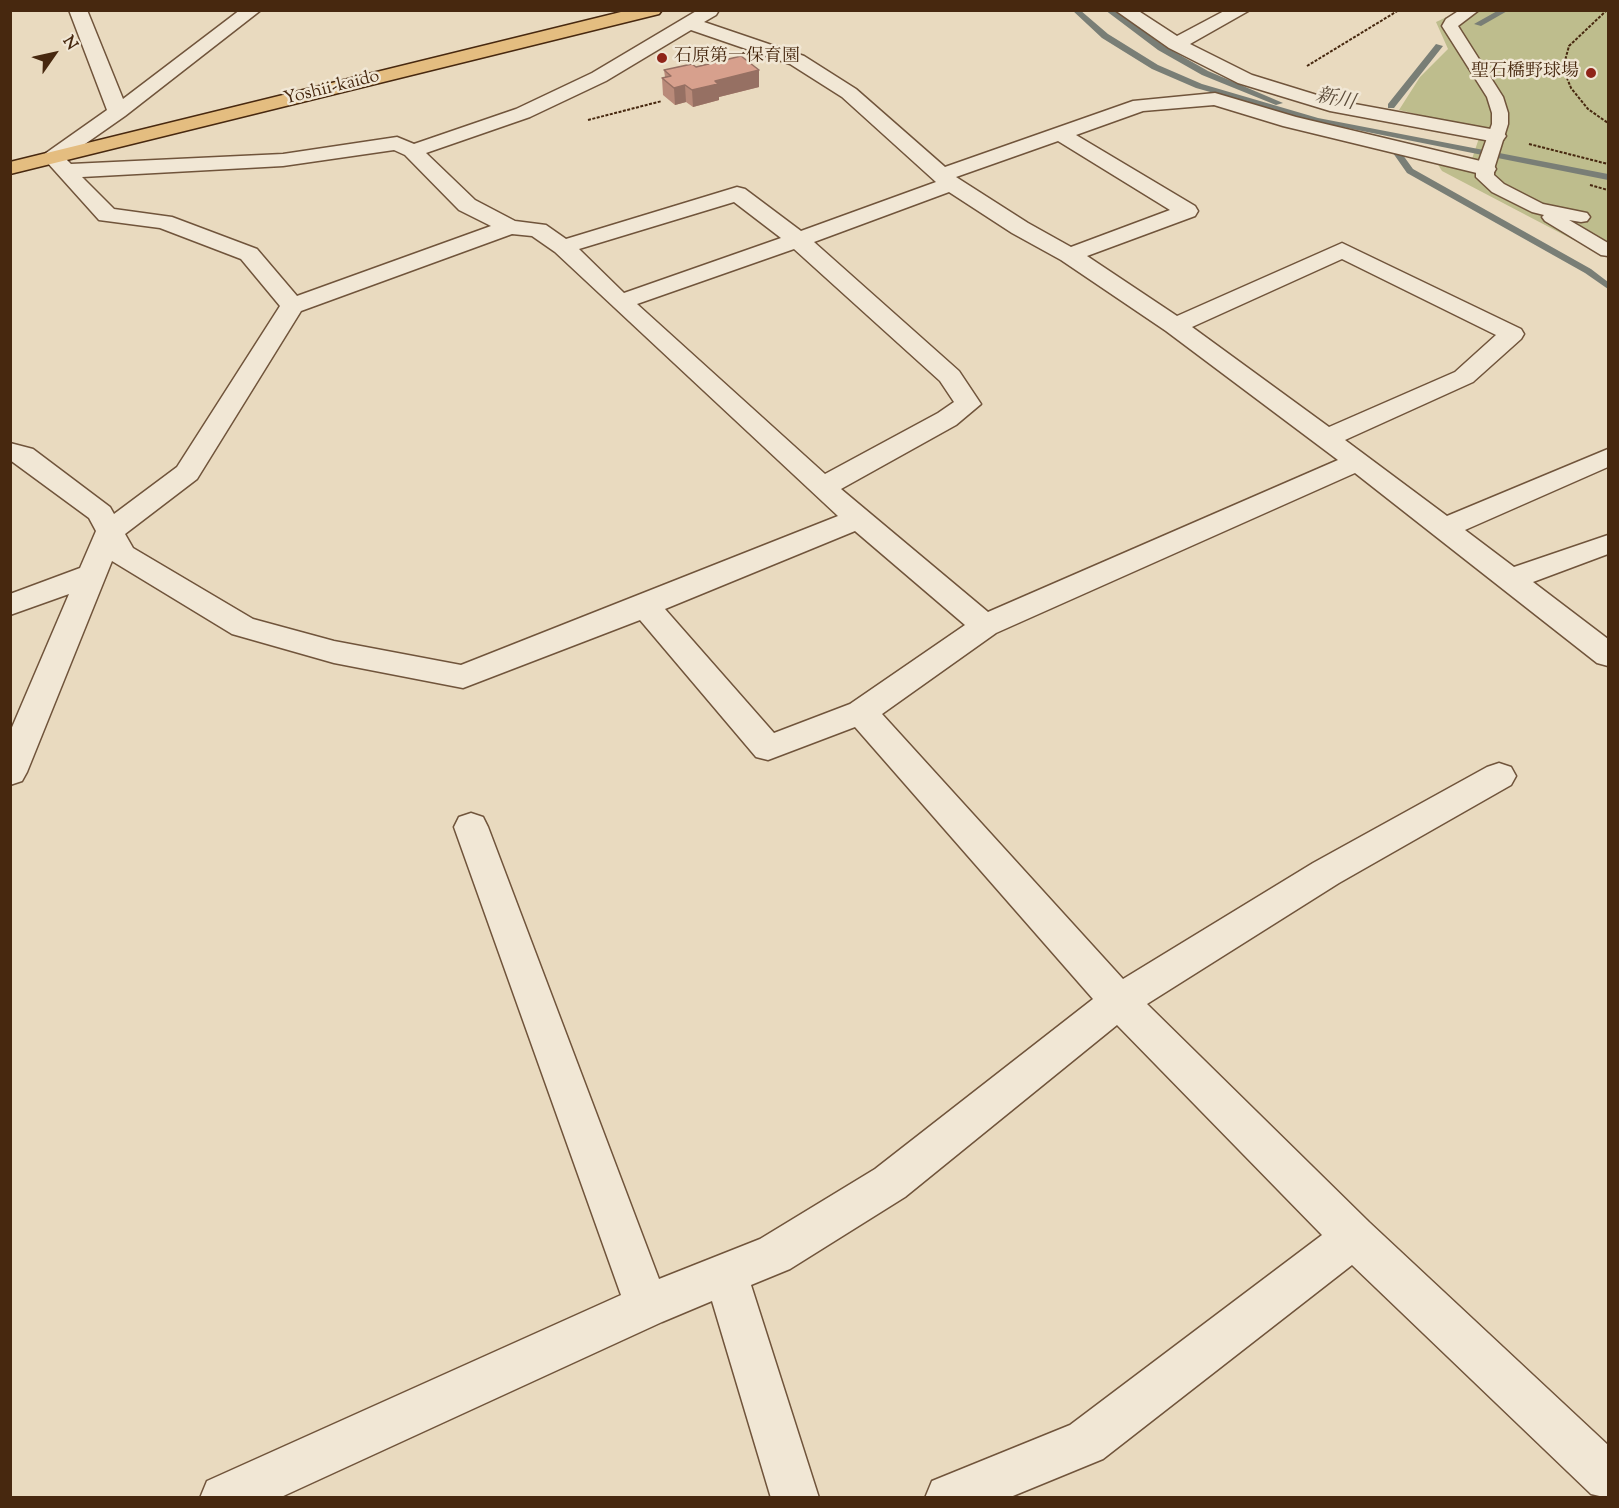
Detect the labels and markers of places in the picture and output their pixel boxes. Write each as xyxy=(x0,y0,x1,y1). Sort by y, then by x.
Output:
place label: 石原第一保育園 xyxy=(674,47,800,69)
marker: 石原第一保育園 xyxy=(655,51,669,65)
place label: 聖石橋野球場 xyxy=(1471,62,1579,84)
marker: 聖石橋野球場 xyxy=(1584,66,1598,80)

